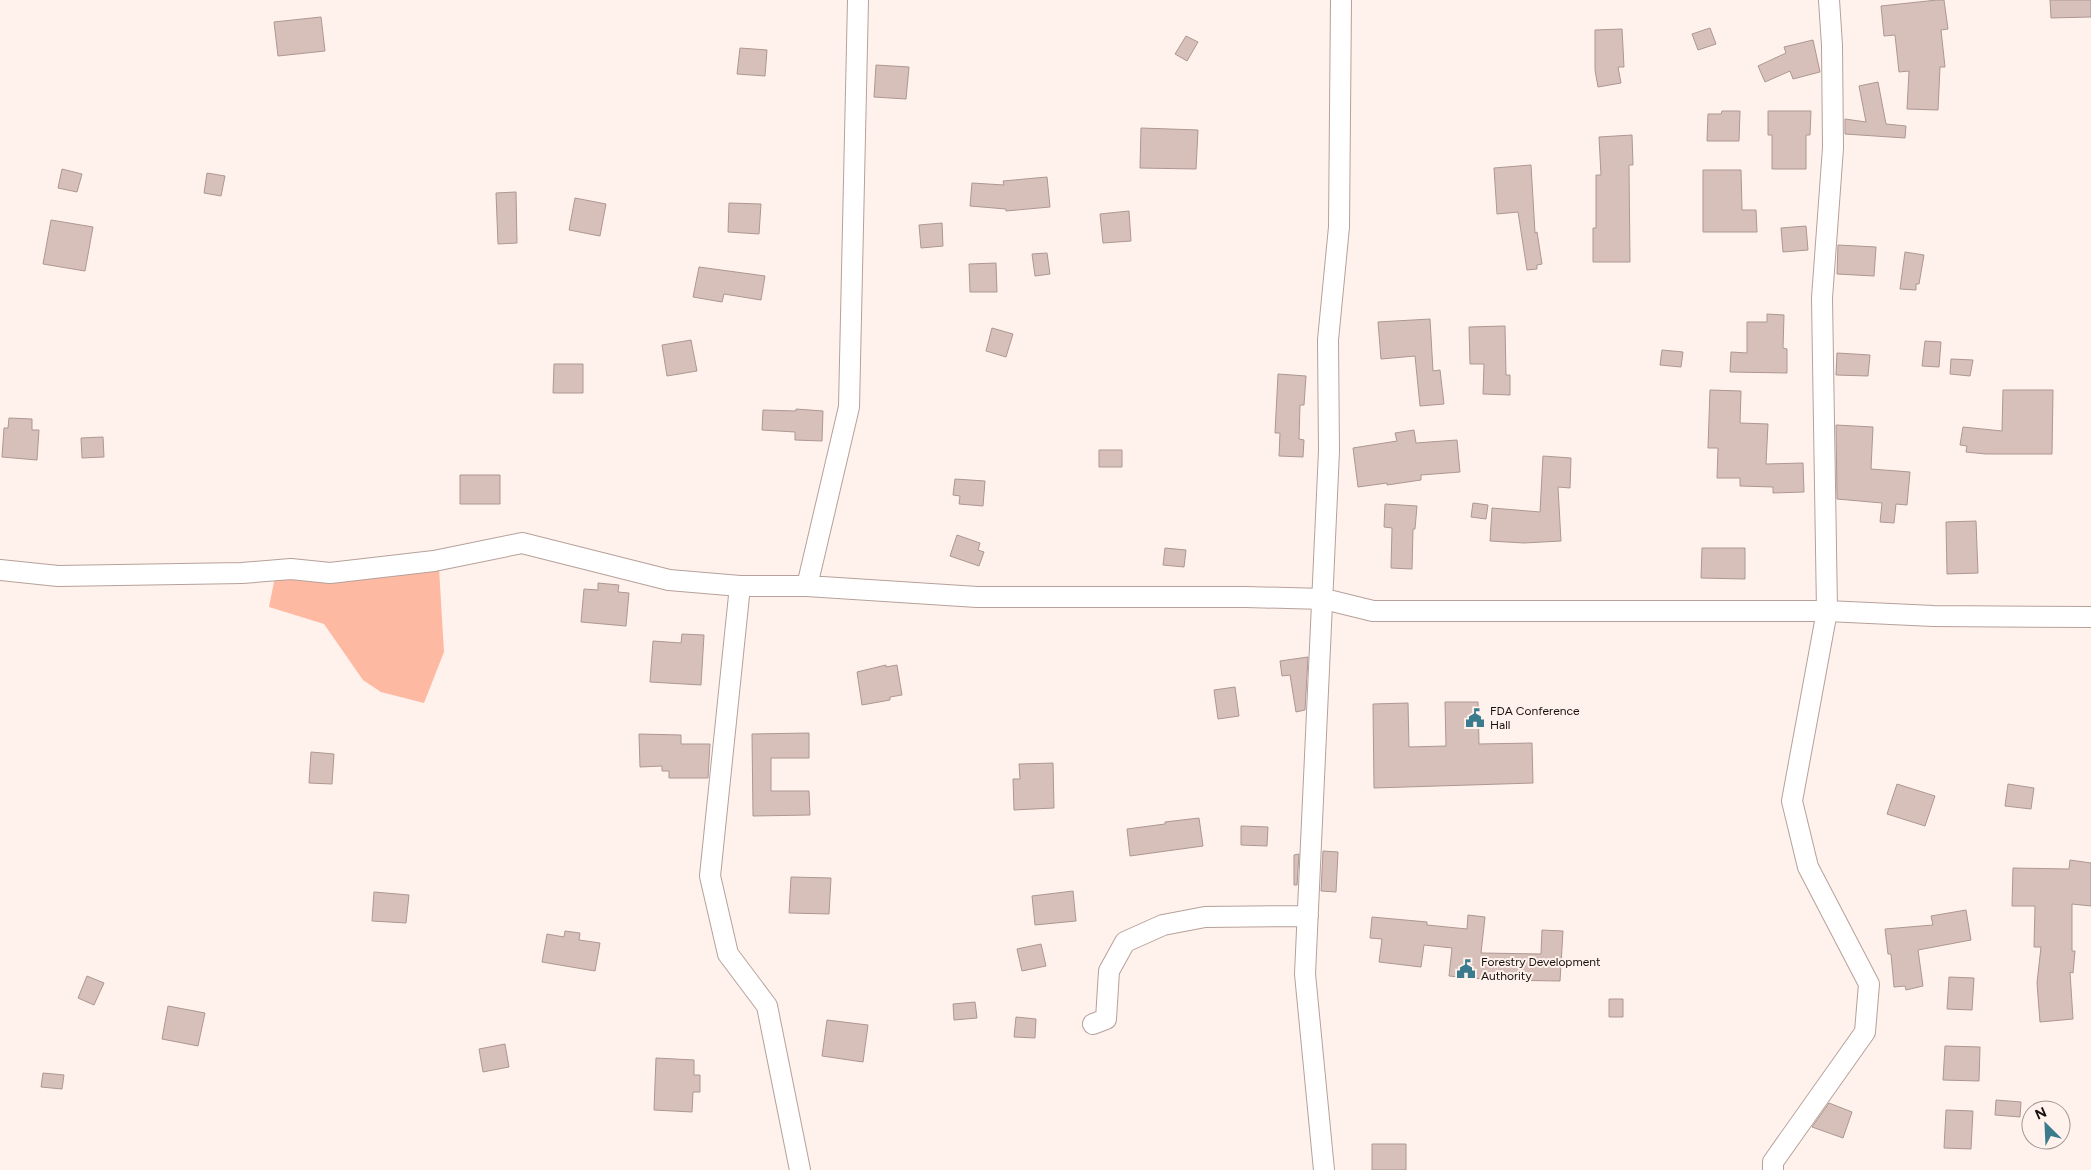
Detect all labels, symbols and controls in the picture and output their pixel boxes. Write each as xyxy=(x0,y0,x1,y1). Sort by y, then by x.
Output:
place label: FDA Conference Hall xyxy=(1490,704,1580,732)
public building icon: FDA Conference Hall xyxy=(1464,707,1486,729)
place label: Forestry Development Authority xyxy=(1481,955,1601,983)
public building icon: Forestry Development Authority xyxy=(1455,958,1477,980)
north arrow xyxy=(2021,1100,2071,1150)
text: N xyxy=(2033,1104,2049,1124)

